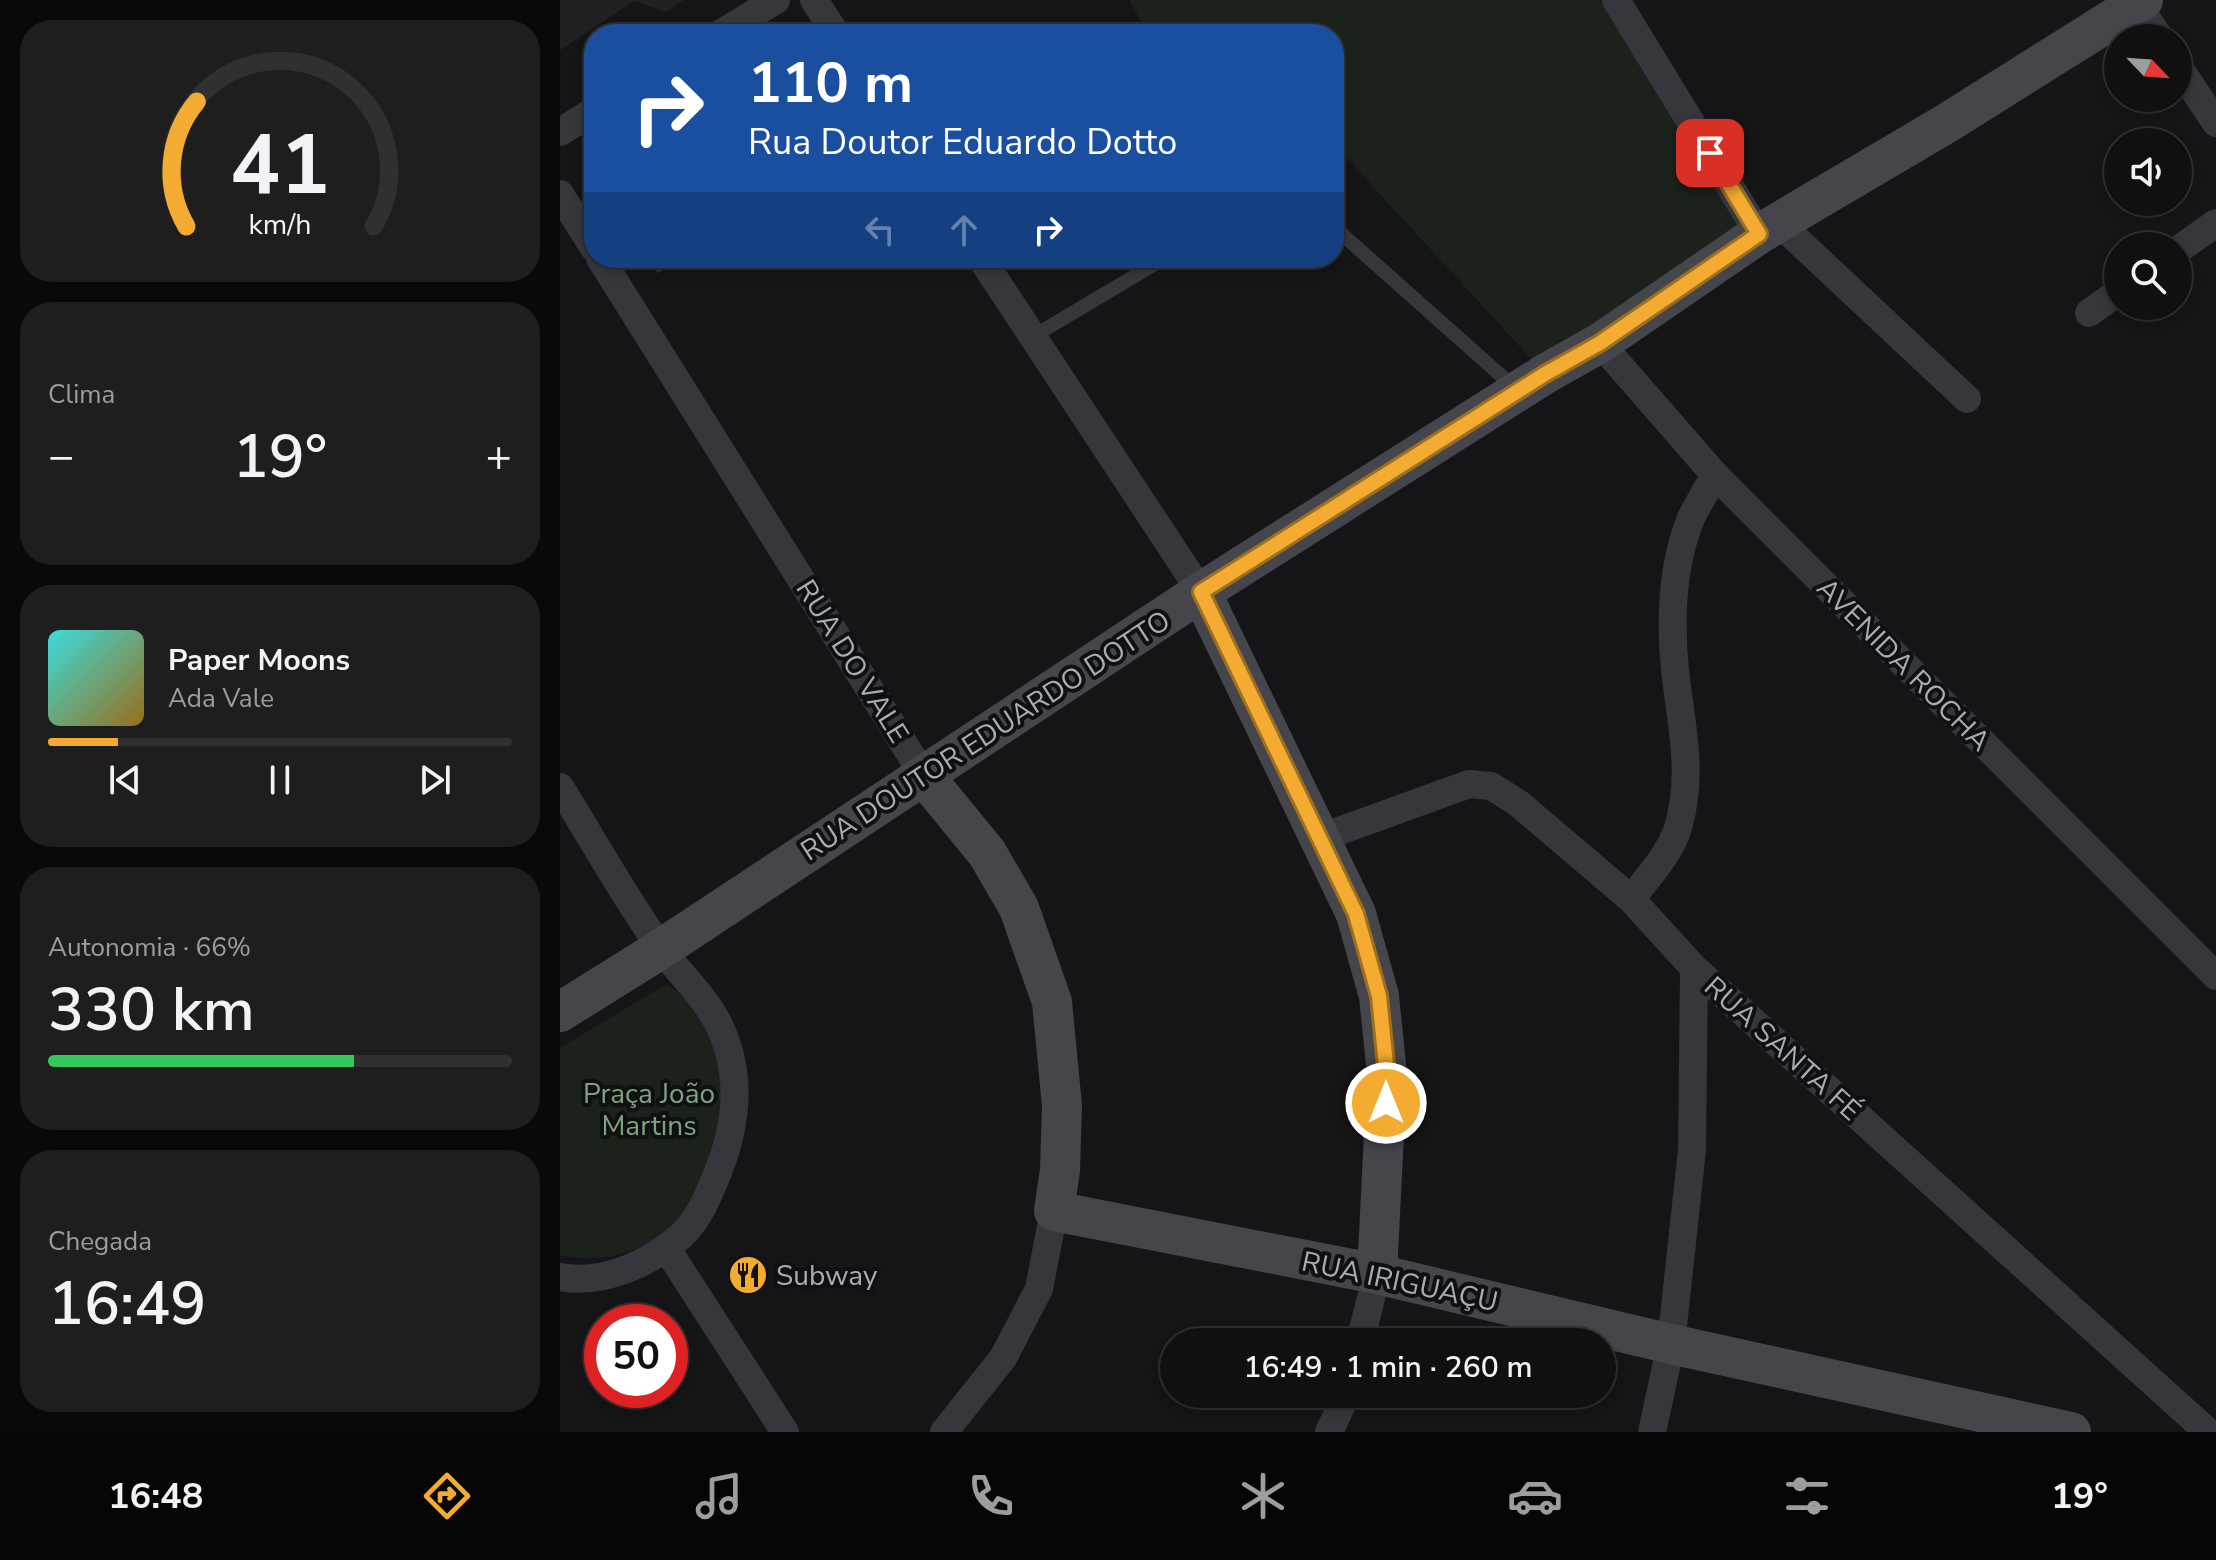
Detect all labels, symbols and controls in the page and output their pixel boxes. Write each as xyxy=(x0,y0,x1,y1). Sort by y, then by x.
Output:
north arrow xyxy=(2104,24,2192,112)
map controls xyxy=(2104,24,2192,320)
text: 110 m xyxy=(748,45,913,122)
icon: right xyxy=(616,56,720,160)
text: 41 xyxy=(230,109,330,222)
text: Rua Doutor Eduardo Dotto xyxy=(748,118,1177,167)
pin xyxy=(1676,119,1744,187)
button: sound xyxy=(2104,128,2192,216)
icon: arrive xyxy=(1688,131,1732,175)
text: km/h xyxy=(249,205,311,244)
icon: left xyxy=(858,208,902,252)
icon: ahead xyxy=(942,208,986,252)
icon: right xyxy=(1026,208,1070,252)
button: search xyxy=(2104,232,2192,320)
text: Clima xyxy=(48,377,115,412)
text: 19° xyxy=(233,416,327,498)
text: − xyxy=(48,427,74,487)
text: + xyxy=(486,427,512,487)
street label: AVENIDA ROCHA xyxy=(1808,570,1998,760)
street label: RUA DO VALE xyxy=(787,573,917,750)
street label: RUA DOUTOR EDUARDO DOTTO xyxy=(793,602,1178,870)
text: Paper Moons xyxy=(168,640,350,681)
text: Ada Vale xyxy=(168,681,274,716)
icon: previous xyxy=(103,758,147,802)
icon: pause xyxy=(258,758,302,802)
icon: next xyxy=(413,758,457,802)
text: Autonomia · 66% xyxy=(48,930,251,965)
street label: RUA SANTA FÉ xyxy=(1696,968,1869,1129)
text: 330 km xyxy=(48,969,255,1051)
position arrow xyxy=(1344,1061,1428,1145)
park label: Praça João Martins xyxy=(583,1075,715,1145)
text: Chegada xyxy=(48,1224,152,1259)
street label: RUA IRIGUAÇU xyxy=(1298,1243,1501,1321)
restaurant icon: Subway xyxy=(727,1254,769,1296)
place label: Subway xyxy=(776,1257,878,1295)
text: 16:49 xyxy=(48,1263,206,1345)
speed limit sign: 50 xyxy=(584,1304,688,1408)
text: 16:49 · 1 min · 260 m xyxy=(1243,1347,1533,1388)
icon: directions xyxy=(419,1468,475,1524)
icon: music xyxy=(691,1468,747,1524)
icon: phone xyxy=(963,1468,1019,1524)
icon: climate xyxy=(1235,1468,1291,1524)
icon: car xyxy=(1507,1468,1563,1524)
icon: filters xyxy=(1779,1468,1835,1524)
text: 16:48 xyxy=(108,1472,203,1521)
text: 19° xyxy=(2051,1472,2108,1521)

